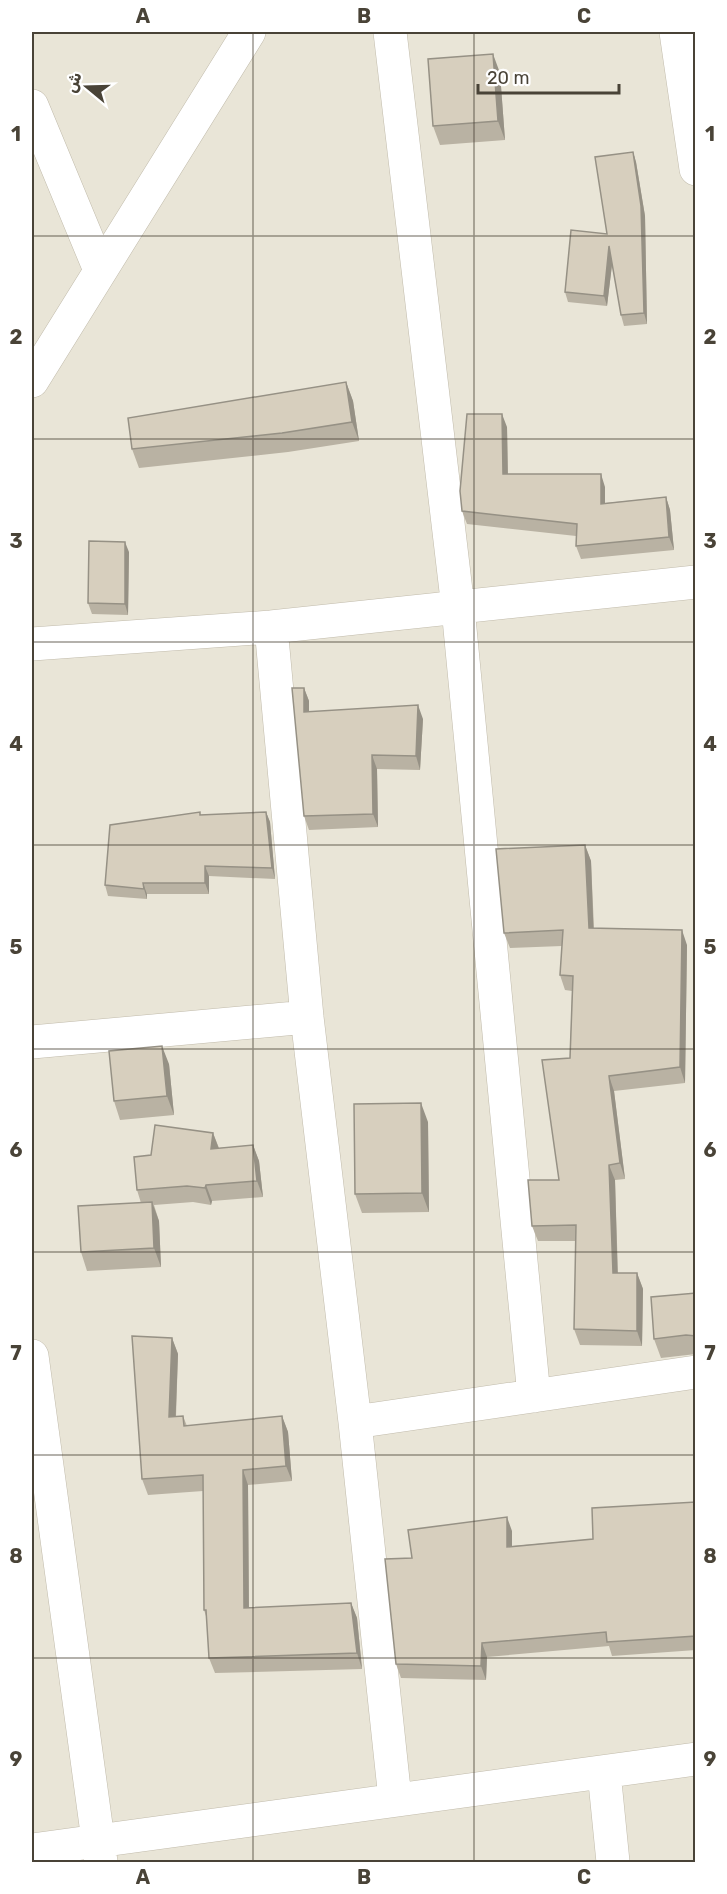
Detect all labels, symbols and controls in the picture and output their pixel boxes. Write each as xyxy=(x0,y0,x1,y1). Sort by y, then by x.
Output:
text: A xyxy=(136,4,151,28)
text: B xyxy=(357,4,371,28)
text: C xyxy=(577,4,591,28)
north arrow xyxy=(57,57,117,117)
scale bar xyxy=(478,57,619,95)
text: 20 m xyxy=(487,67,529,89)
text: ش xyxy=(61,70,86,95)
text: 1 xyxy=(11,122,21,146)
text: 1 xyxy=(705,122,715,146)
text: 2 xyxy=(10,325,23,349)
text: 2 xyxy=(704,325,717,349)
text: 3 xyxy=(9,529,23,553)
text: 3 xyxy=(703,529,717,553)
text: 4 xyxy=(9,732,23,756)
text: 4 xyxy=(703,732,717,756)
text: 5 xyxy=(10,935,23,959)
text: 5 xyxy=(704,935,717,959)
text: 6 xyxy=(9,1138,23,1162)
text: 6 xyxy=(703,1138,717,1162)
text: 7 xyxy=(10,1341,22,1365)
text: 7 xyxy=(704,1341,716,1365)
text: 8 xyxy=(9,1544,23,1568)
text: 8 xyxy=(703,1544,717,1568)
text: 9 xyxy=(10,1747,23,1771)
text: 9 xyxy=(704,1747,717,1771)
text: A xyxy=(136,1865,151,1889)
text: B xyxy=(357,1865,371,1889)
text: C xyxy=(577,1865,591,1889)

